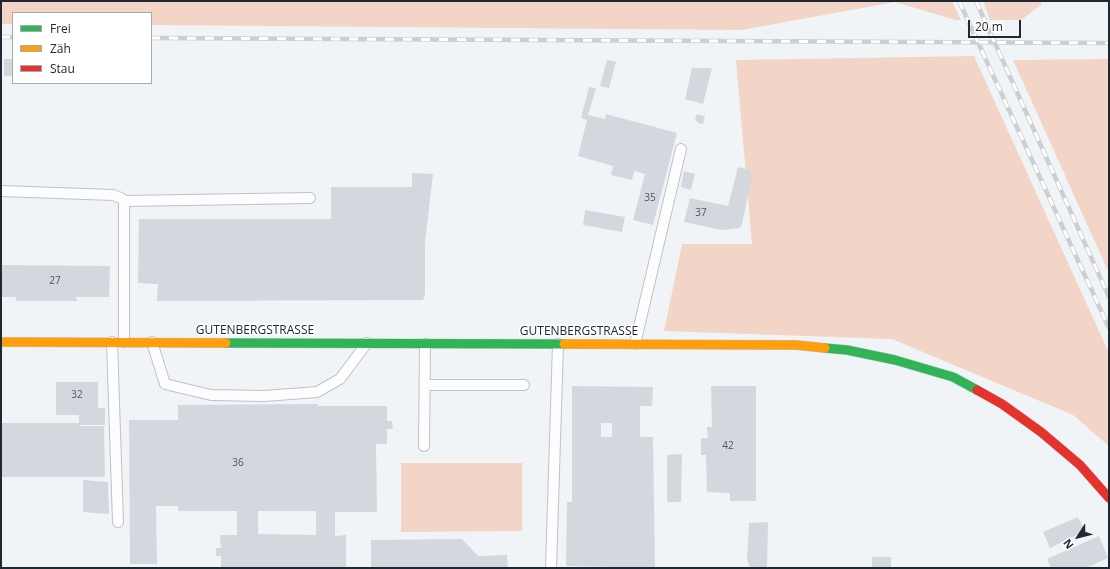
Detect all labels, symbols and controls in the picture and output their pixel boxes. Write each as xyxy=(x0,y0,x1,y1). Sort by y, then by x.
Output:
legend xyxy=(12,12,152,84)
scale bar xyxy=(970,12,1023,38)
text: 20 m xyxy=(975,18,1003,35)
text: Frei xyxy=(50,20,71,37)
text: Zäh xyxy=(50,40,71,57)
text: Stau xyxy=(50,60,75,77)
house number: 35 xyxy=(644,192,656,204)
house number: 37 xyxy=(695,207,707,219)
house number: 27 xyxy=(49,275,61,287)
street label: GUTENBERGSTRASSE xyxy=(196,324,314,338)
street label: GUTENBERGSTRASSE xyxy=(520,325,638,339)
house number: 32 xyxy=(71,389,83,401)
house number: 42 xyxy=(722,440,734,452)
house number: 36 xyxy=(232,457,244,469)
north arrow xyxy=(1058,517,1098,557)
text: N xyxy=(1059,536,1077,552)

